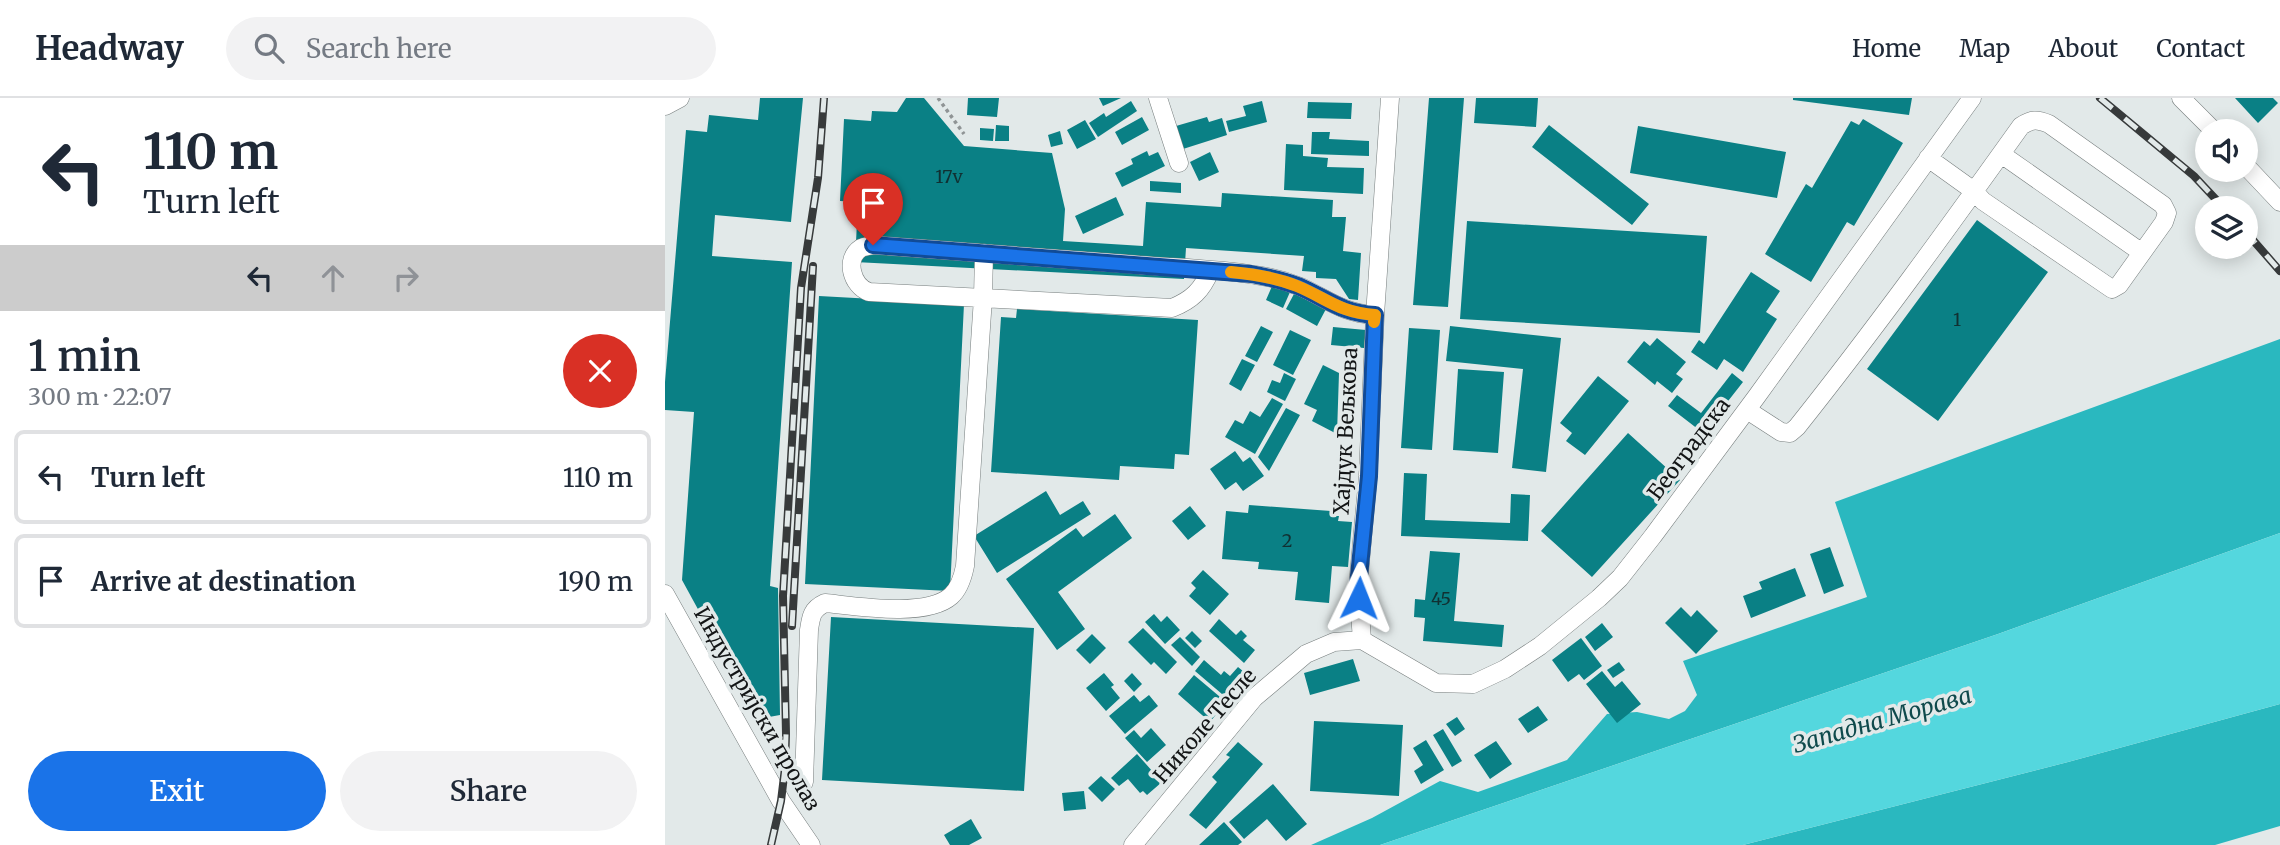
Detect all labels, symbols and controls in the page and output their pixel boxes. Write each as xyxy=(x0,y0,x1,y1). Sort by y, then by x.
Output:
search box xyxy=(226,17,716,80)
text: Headway xyxy=(35,28,184,69)
icon: search xyxy=(250,29,288,67)
text: Search here xyxy=(306,32,452,65)
text: Home xyxy=(1852,33,1921,64)
text: Map xyxy=(1959,33,2010,64)
text: About xyxy=(2048,33,2118,64)
text: Contact xyxy=(2156,33,2245,64)
map controls xyxy=(2195,119,2258,259)
button: sound xyxy=(2195,119,2258,182)
text: 110 m xyxy=(143,121,278,182)
icon: left xyxy=(28,126,119,217)
house number: 17v xyxy=(935,165,964,188)
pin xyxy=(843,173,903,245)
text: Turn left xyxy=(143,182,280,222)
icon: arrive xyxy=(854,184,892,222)
button: layers xyxy=(2195,196,2258,259)
icon: left xyxy=(241,259,279,297)
icon: ahead xyxy=(314,259,352,297)
icon: right xyxy=(387,259,425,297)
house number: 1 xyxy=(1953,308,1961,331)
text: 1 min xyxy=(28,330,141,382)
button: close xyxy=(563,334,637,408)
street label: Хајдук Вељкова xyxy=(1328,347,1363,515)
text: 300 m · 22:07 xyxy=(28,382,172,411)
street label: Београдска xyxy=(1641,392,1736,505)
icon: left xyxy=(32,458,70,496)
text: Turn left xyxy=(91,461,205,494)
text: 110 m xyxy=(563,461,633,494)
house number: 2 xyxy=(1282,529,1292,552)
position arrow xyxy=(1322,561,1396,635)
icon: arrive xyxy=(32,562,70,600)
text: Arrive at destination xyxy=(91,565,356,598)
text: 190 m xyxy=(558,565,633,598)
house number: 45 xyxy=(1431,587,1451,610)
street label: Индустријски пролаз xyxy=(688,602,827,815)
street label: Николе Тесле xyxy=(1147,663,1262,789)
water label: Западна Морава xyxy=(1789,680,1975,759)
button: Exit xyxy=(28,751,326,831)
button: Share xyxy=(340,751,637,831)

